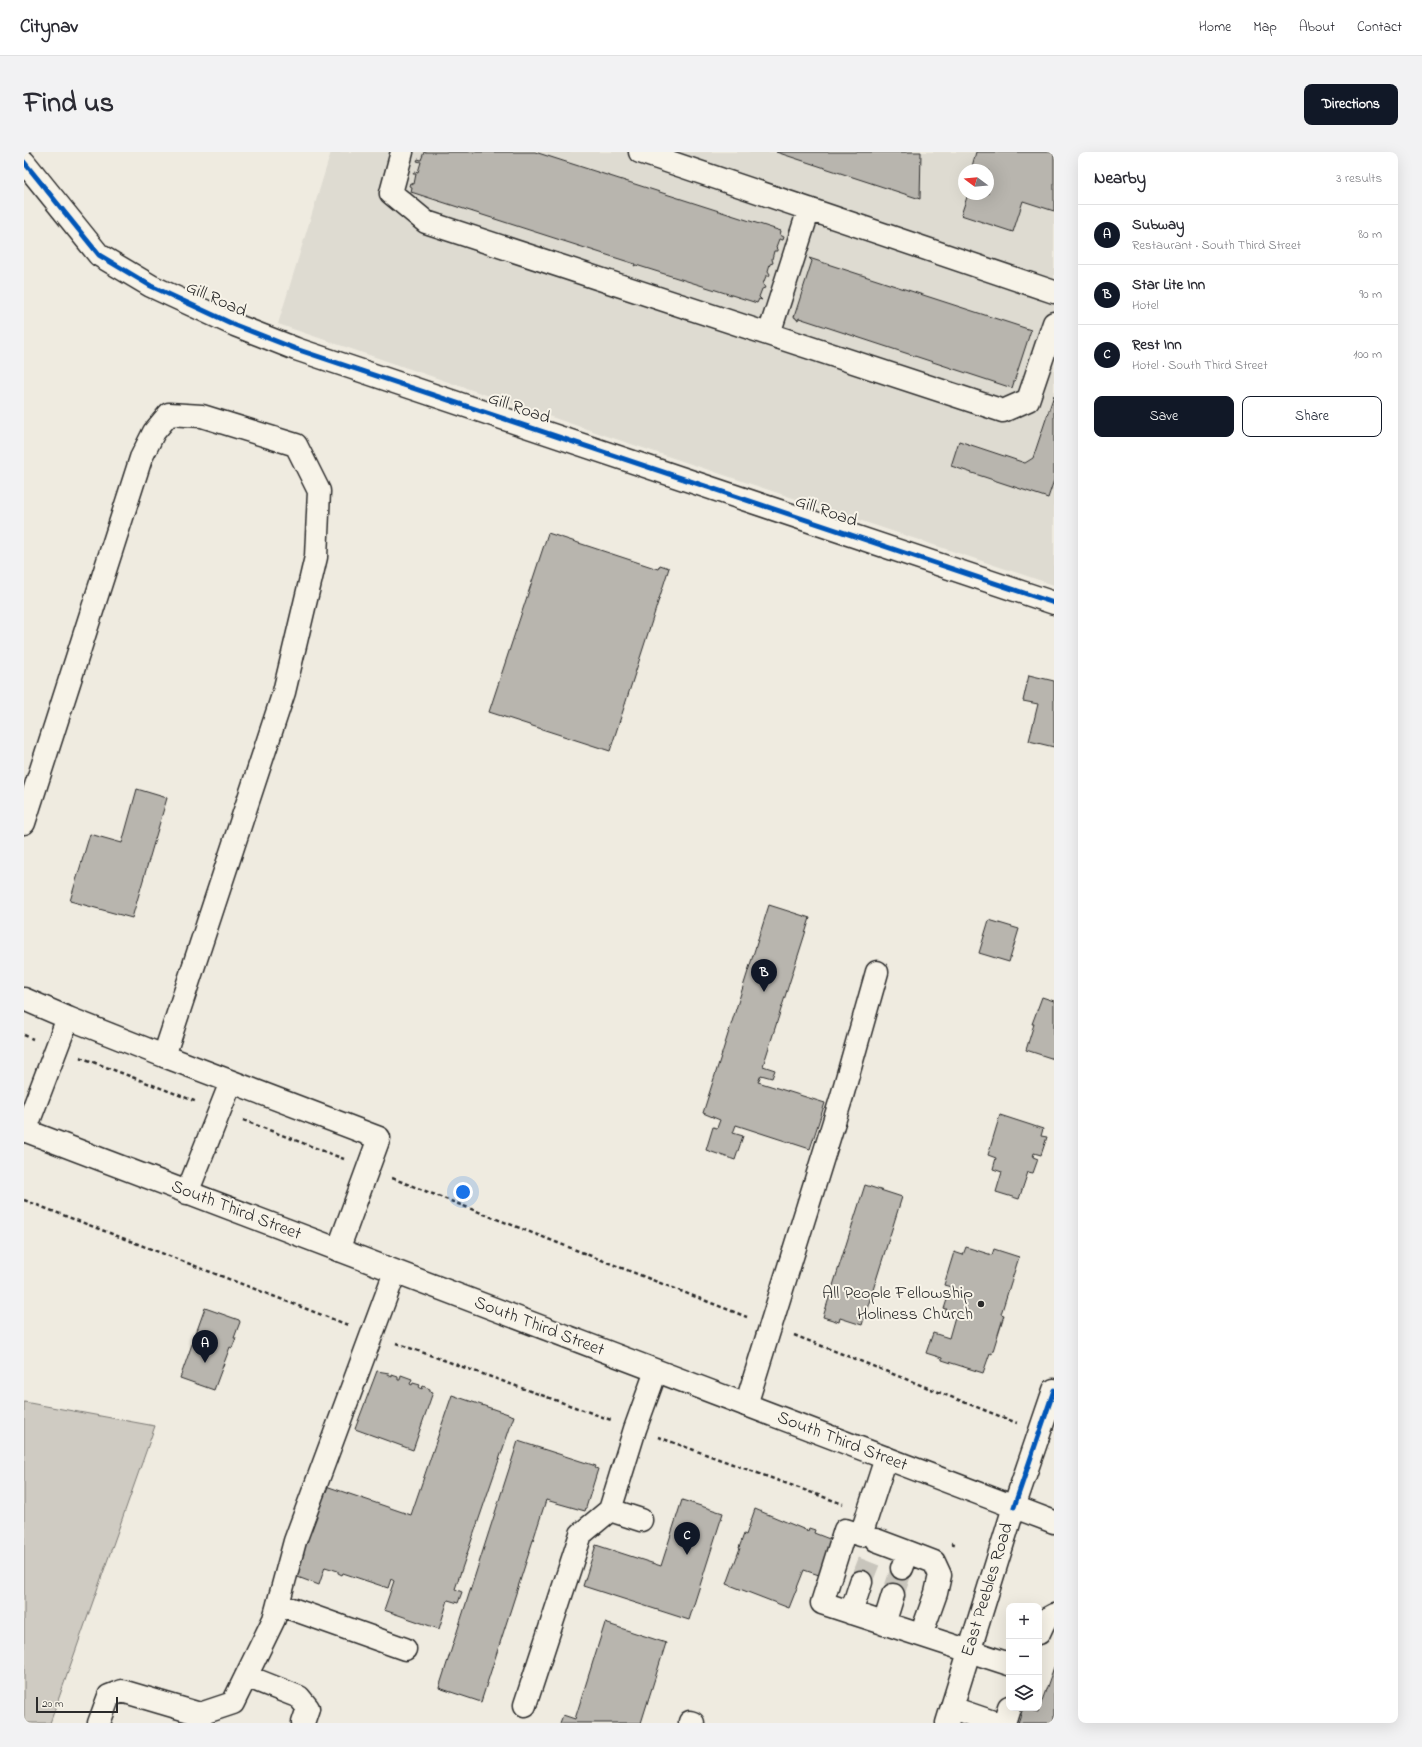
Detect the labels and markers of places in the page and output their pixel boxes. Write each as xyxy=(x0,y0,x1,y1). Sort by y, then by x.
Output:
pin: B xyxy=(751,959,777,992)
place label: All People Fellowship Holiness Church xyxy=(822,1281,973,1328)
marker: All People Fellowship Holiness Church xyxy=(976,1299,986,1309)
pin: A xyxy=(192,1330,218,1363)
pin: C xyxy=(674,1522,700,1555)

